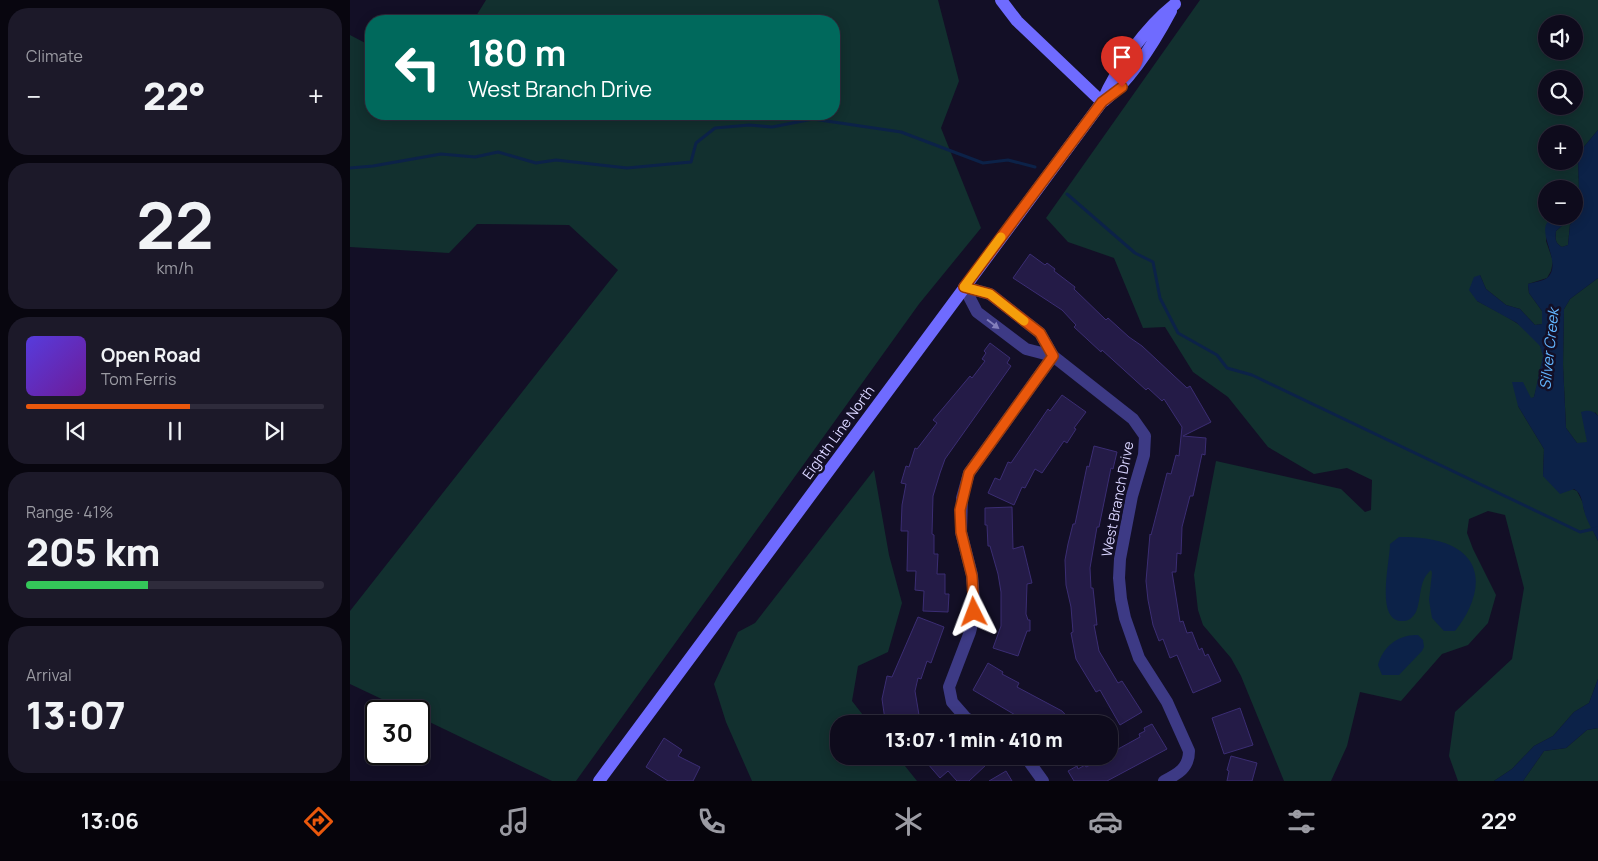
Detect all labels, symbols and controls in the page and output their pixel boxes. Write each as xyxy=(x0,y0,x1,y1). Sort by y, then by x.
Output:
map controls xyxy=(1538,15,1583,225)
button: sound xyxy=(1538,15,1583,60)
text: 180 m xyxy=(468,29,566,77)
icon: left xyxy=(385,35,450,100)
pin xyxy=(1101,36,1143,87)
icon: arrive xyxy=(1108,43,1136,71)
text: Climate xyxy=(26,45,83,67)
text: 22° xyxy=(143,69,206,121)
button: search xyxy=(1538,70,1583,115)
text: West Branch Drive xyxy=(468,74,652,104)
text: − xyxy=(26,77,41,115)
text: + xyxy=(308,77,324,115)
button: + xyxy=(1538,125,1583,170)
text: 22 xyxy=(136,180,214,269)
button: − xyxy=(1538,180,1583,225)
text: km/h xyxy=(156,257,194,279)
water label: Silver Creek xyxy=(1534,305,1564,391)
one-way arrow xyxy=(986,319,999,330)
text: Open Road xyxy=(101,342,201,368)
text: Tom Ferris xyxy=(101,368,176,390)
street label: Eighth Line North xyxy=(798,381,878,483)
icon: previous xyxy=(62,417,90,445)
icon: pause xyxy=(161,417,189,445)
icon: next xyxy=(260,417,288,445)
street label: West Branch Drive xyxy=(1096,440,1138,558)
text: Range · 41% xyxy=(26,501,113,523)
text: 205 km xyxy=(26,525,160,577)
position arrow xyxy=(947,585,999,637)
text: Arrival xyxy=(26,664,72,686)
text: 13:07 xyxy=(26,688,126,740)
speed limit sign: 30 xyxy=(365,700,430,765)
text: 13:07 · 1 min · 410 m xyxy=(885,727,1063,753)
icon: directions xyxy=(301,804,336,839)
icon: music xyxy=(497,804,532,839)
icon: phone xyxy=(694,804,729,839)
icon: climate xyxy=(891,804,926,839)
icon: car xyxy=(1088,804,1123,839)
icon: filters xyxy=(1284,804,1319,839)
text: 13:06 xyxy=(81,806,139,836)
text: 22° xyxy=(1481,806,1517,836)

